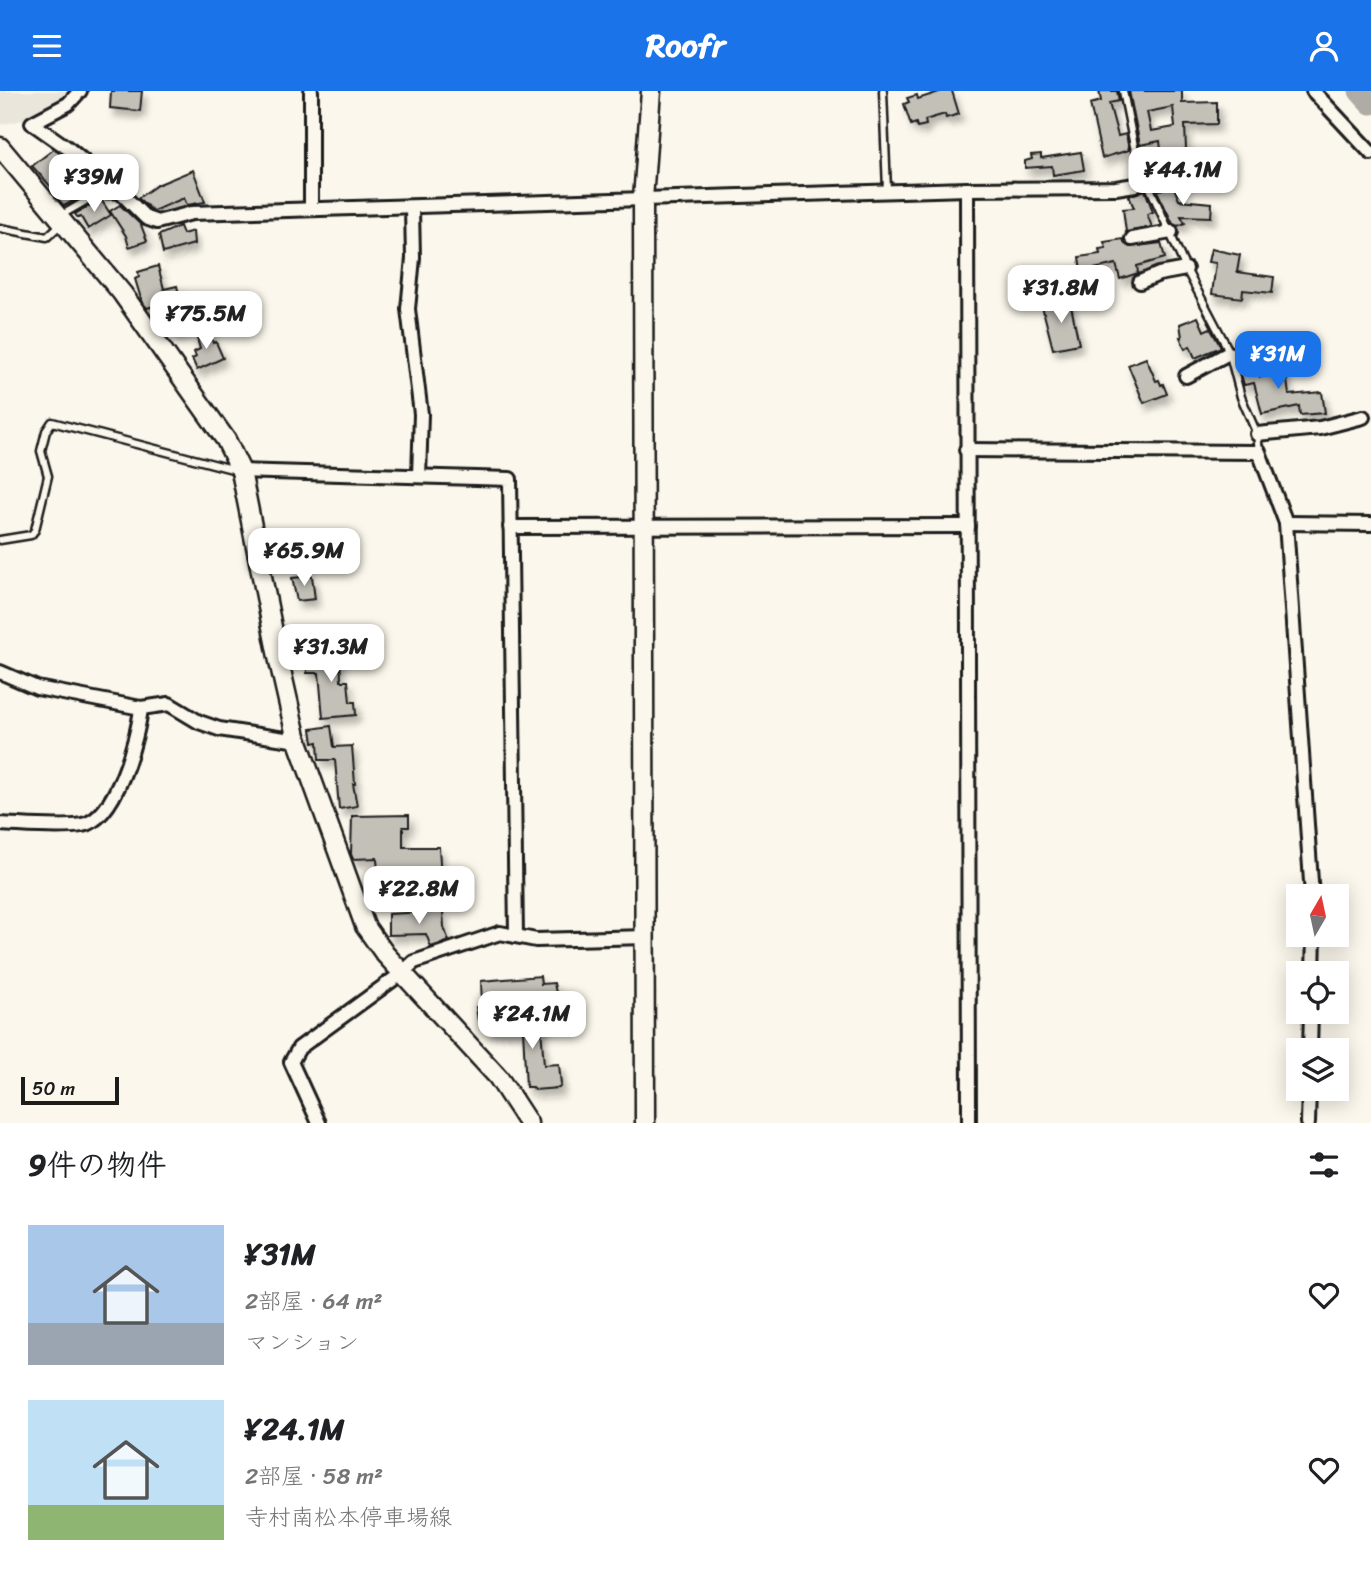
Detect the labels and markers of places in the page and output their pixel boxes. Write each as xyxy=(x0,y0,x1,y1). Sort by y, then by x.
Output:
pin: ¥44.1M xyxy=(1126,148,1240,207)
pin: ¥39M xyxy=(53,155,135,214)
pin: ¥31.8M xyxy=(1004,265,1118,325)
pin: ¥75.5M xyxy=(149,292,263,351)
pin: ¥31M xyxy=(1237,331,1319,391)
pin: ¥65.9M xyxy=(247,529,361,588)
pin: ¥31.3M xyxy=(274,625,388,684)
pin: ¥22.8M xyxy=(362,867,476,926)
pin: ¥24.1M xyxy=(475,991,589,1051)

